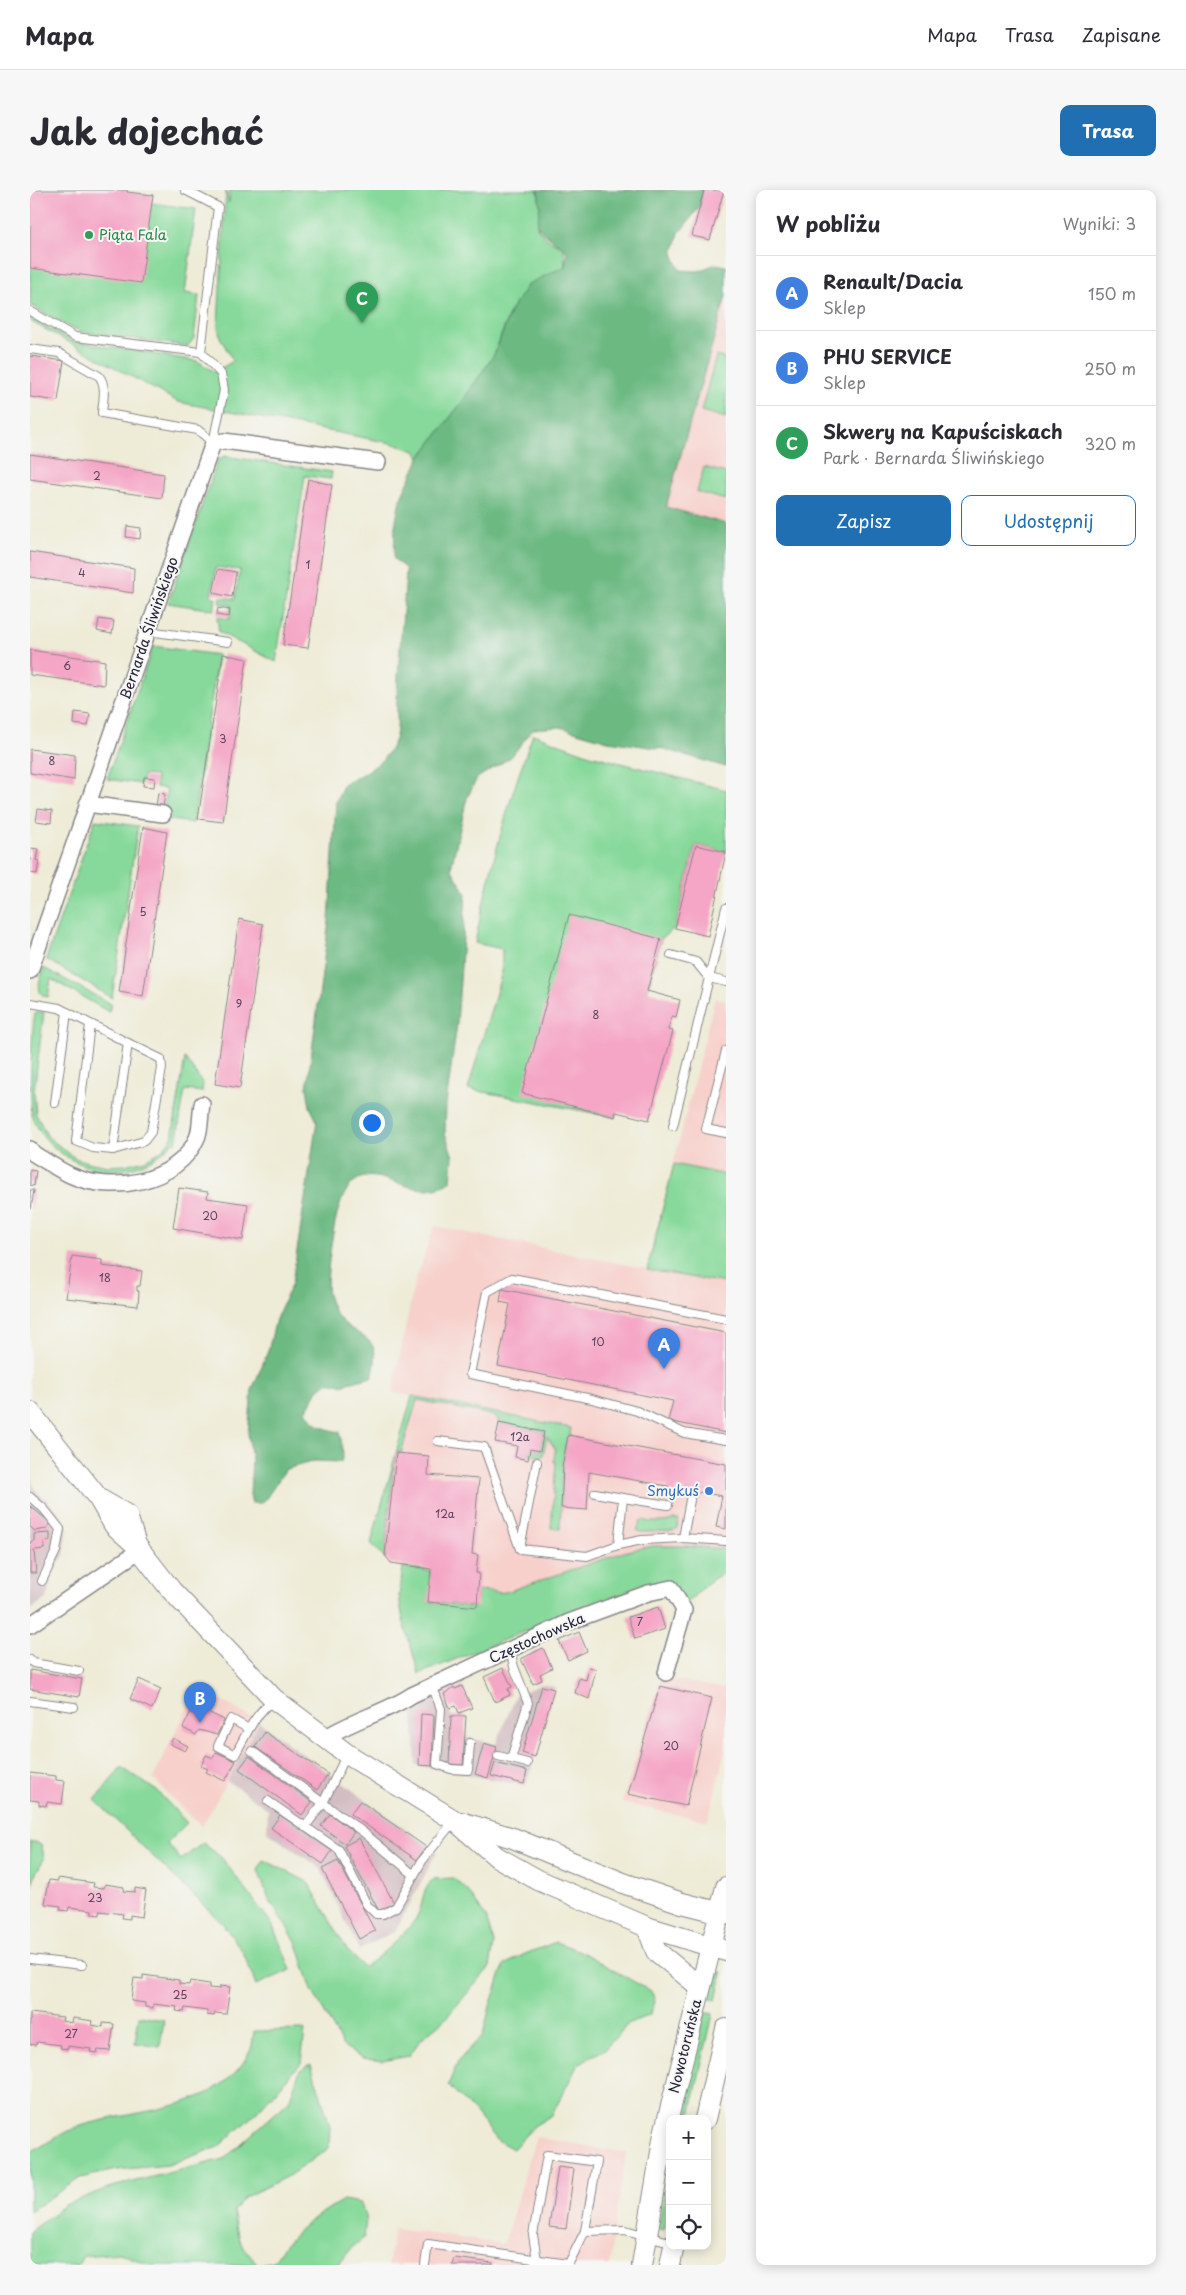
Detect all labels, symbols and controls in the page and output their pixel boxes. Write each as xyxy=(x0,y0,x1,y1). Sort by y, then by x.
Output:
text: Mapa xyxy=(25,17,94,53)
text: Mapa xyxy=(927,21,977,48)
text: Trasa xyxy=(1005,21,1054,48)
text: Zapisane xyxy=(1082,21,1161,48)
text: Jak dojechać xyxy=(30,104,264,157)
button: Trasa xyxy=(1060,105,1156,156)
text: W pobliżu xyxy=(776,207,881,239)
text: Wyniki: 3 xyxy=(1063,211,1136,235)
place label: Piąta Fala xyxy=(99,224,167,245)
marker: Piąta Fala xyxy=(83,229,95,241)
text: Renault/Dacia xyxy=(823,267,963,295)
text: A xyxy=(786,281,798,305)
text: 150 m xyxy=(1088,281,1136,305)
pin: C xyxy=(346,282,378,323)
text: Sklep xyxy=(823,295,866,319)
text: PHU SERVICE xyxy=(823,342,952,370)
text: B xyxy=(787,356,797,380)
text: 250 m xyxy=(1085,356,1136,380)
text: Sklep xyxy=(823,370,866,394)
text: Skwery na Kapuściskach xyxy=(823,417,1063,445)
text: C xyxy=(786,431,798,455)
text: 320 m xyxy=(1085,431,1136,455)
text: Park · Bernarda Śliwińskiego xyxy=(823,445,1045,469)
house number: 2 xyxy=(93,467,101,484)
button: Zapisz xyxy=(776,495,951,546)
button: Udostępnij xyxy=(961,495,1136,546)
street label: Bernarda Śliwińskiego xyxy=(114,554,183,702)
house number: 1 xyxy=(306,556,311,573)
house number: 4 xyxy=(78,564,86,581)
house number: 6 xyxy=(63,657,71,674)
house number: 3 xyxy=(219,730,227,747)
house number: 8 xyxy=(49,752,56,769)
house number: 5 xyxy=(139,903,147,920)
house number: 9 xyxy=(236,995,242,1012)
house number: 8 xyxy=(593,1006,600,1023)
your location xyxy=(359,1110,385,1136)
house number: 20 xyxy=(202,1207,218,1224)
house number: 18 xyxy=(99,1269,111,1286)
pin: A xyxy=(648,1328,680,1369)
house number: 10 xyxy=(592,1333,604,1350)
house number: 12a xyxy=(510,1428,530,1445)
place label: Smykuś xyxy=(647,1480,699,1501)
marker: Smykuś xyxy=(703,1485,715,1497)
house number: 12a xyxy=(435,1505,455,1522)
street label: Częstochowska xyxy=(486,1607,588,1668)
house number: 7 xyxy=(637,1613,643,1630)
pin: B xyxy=(184,1682,216,1723)
house number: 20 xyxy=(663,1737,679,1754)
house number: 23 xyxy=(88,1889,102,1906)
house number: 25 xyxy=(173,1986,187,2003)
street label: Nowotoruńska xyxy=(663,1996,706,2095)
house number: 27 xyxy=(64,2025,78,2042)
map controls xyxy=(666,2115,711,2250)
button: + xyxy=(666,2115,711,2160)
button: − xyxy=(666,2160,711,2205)
button: locate xyxy=(666,2205,711,2250)

